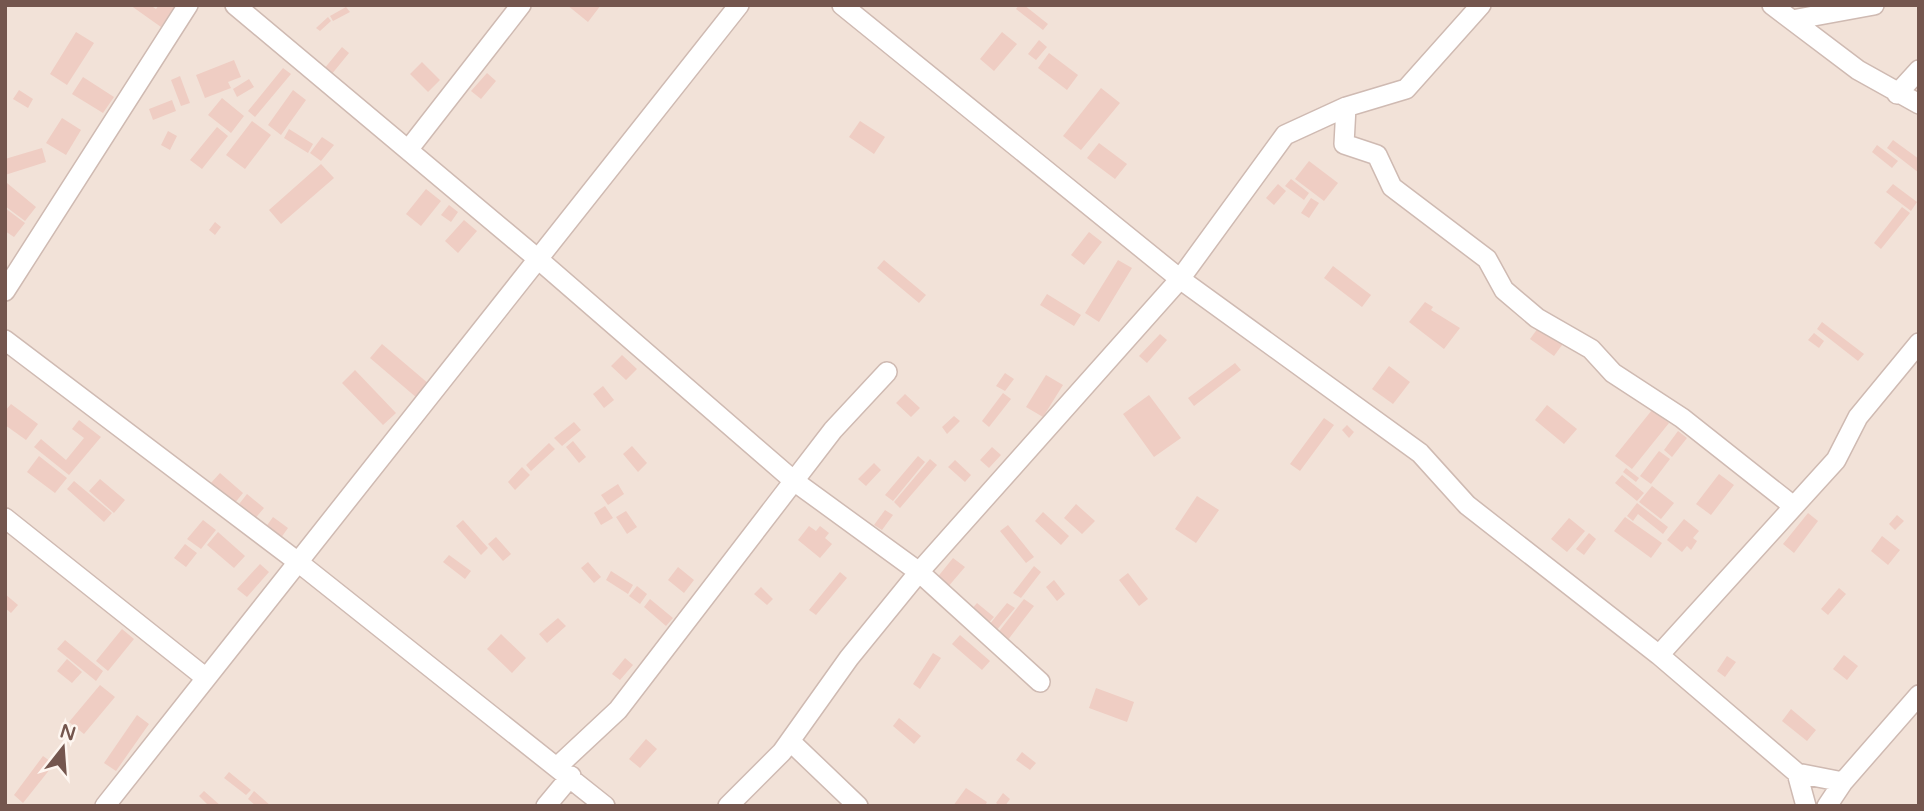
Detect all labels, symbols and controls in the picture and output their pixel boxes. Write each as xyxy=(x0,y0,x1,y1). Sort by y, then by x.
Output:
north arrow xyxy=(28,713,98,783)
text: N xyxy=(57,720,78,745)

